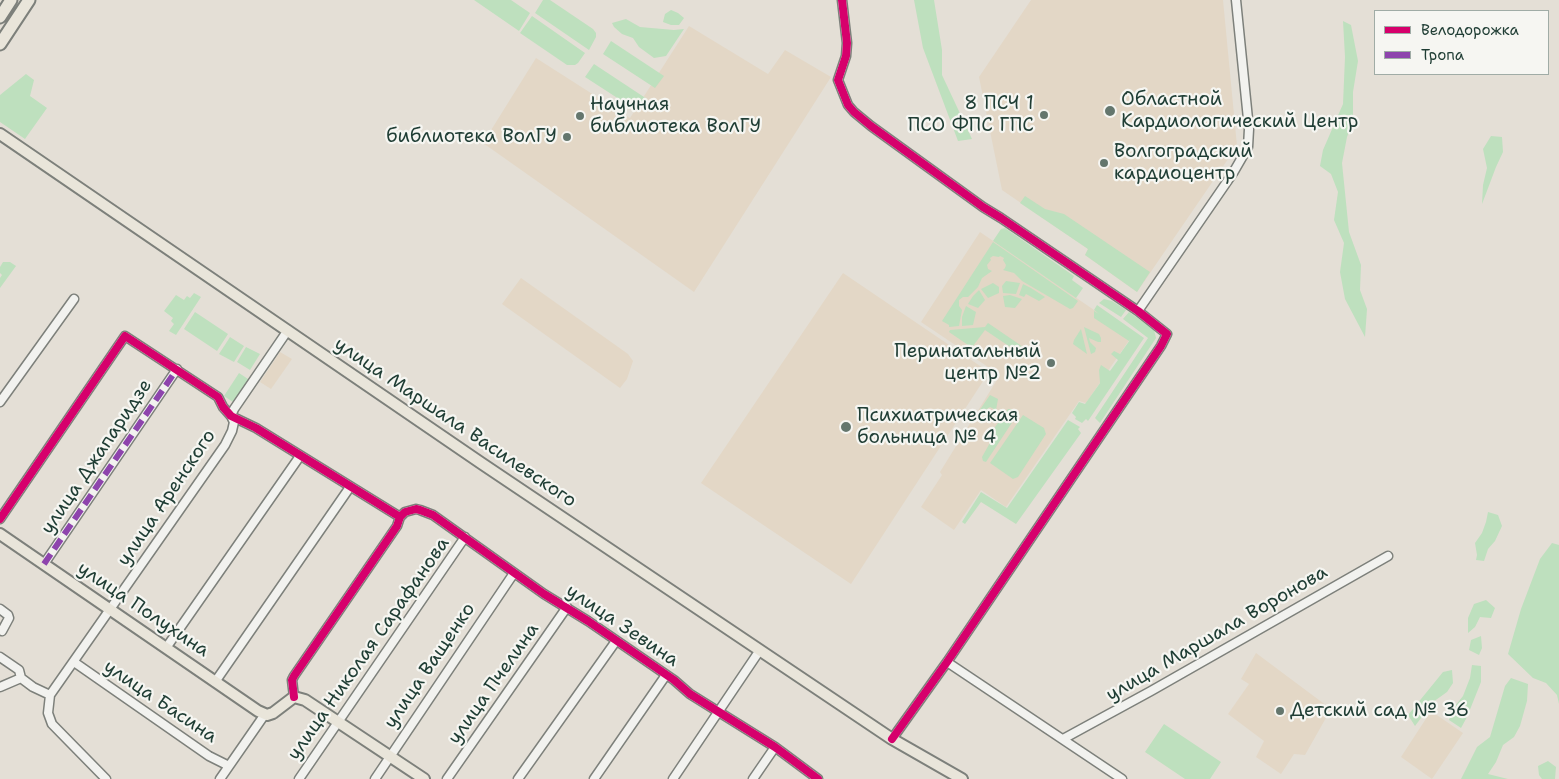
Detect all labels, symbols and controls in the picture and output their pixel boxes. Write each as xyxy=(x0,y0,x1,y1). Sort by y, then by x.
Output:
legend xyxy=(1374,10,1549,75)
text: Велодорожка xyxy=(1421,20,1519,40)
text: Тропа xyxy=(1421,45,1464,65)
place label: Областной Кардиологический Центр xyxy=(1121,89,1358,133)
place label: 8 ПСЧ 1 ПСО ФПС ГПС xyxy=(908,93,1034,137)
place label: Научная библиотека ВолГУ xyxy=(590,94,761,138)
marker: Областной Кардиологический Центр xyxy=(1103,104,1117,118)
marker: 8 ПСЧ 1 ПСО ФПС ГПС xyxy=(1038,109,1050,121)
marker: Научная библиотека ВолГУ xyxy=(574,110,586,122)
place label: библиотека ВолГУ xyxy=(386,126,557,148)
marker: библиотека ВолГУ xyxy=(561,131,573,143)
place label: Волгоградский кардиоцентр xyxy=(1114,141,1253,185)
marker: Волгоградский кардиоцентр xyxy=(1098,157,1110,169)
street label: улица Маршала Василевского xyxy=(329,333,581,513)
place label: Перинатальный центр №2 xyxy=(894,341,1041,385)
marker: Перинатальный центр №2 xyxy=(1045,357,1057,369)
street label: улица Джапаридзе xyxy=(37,375,157,539)
place label: Психиатрическая больница № 4 xyxy=(857,405,1019,449)
marker: Психиатрическая больница № 4 xyxy=(839,420,853,434)
street label: улица Аренского xyxy=(113,426,221,570)
street label: улица Николая Сарафанова xyxy=(283,533,455,765)
street label: улица Полухина xyxy=(73,557,213,663)
street label: улица Маршала Воронова xyxy=(1102,561,1332,707)
street label: улица Зевина xyxy=(561,580,683,672)
street label: улица Ващенко xyxy=(380,599,480,733)
street label: улица Пчелина xyxy=(444,619,544,749)
street label: улица Басина xyxy=(99,656,221,748)
place label: Детский сад № 36 xyxy=(1290,700,1469,722)
marker: Детский сад № 36 xyxy=(1274,705,1286,717)

